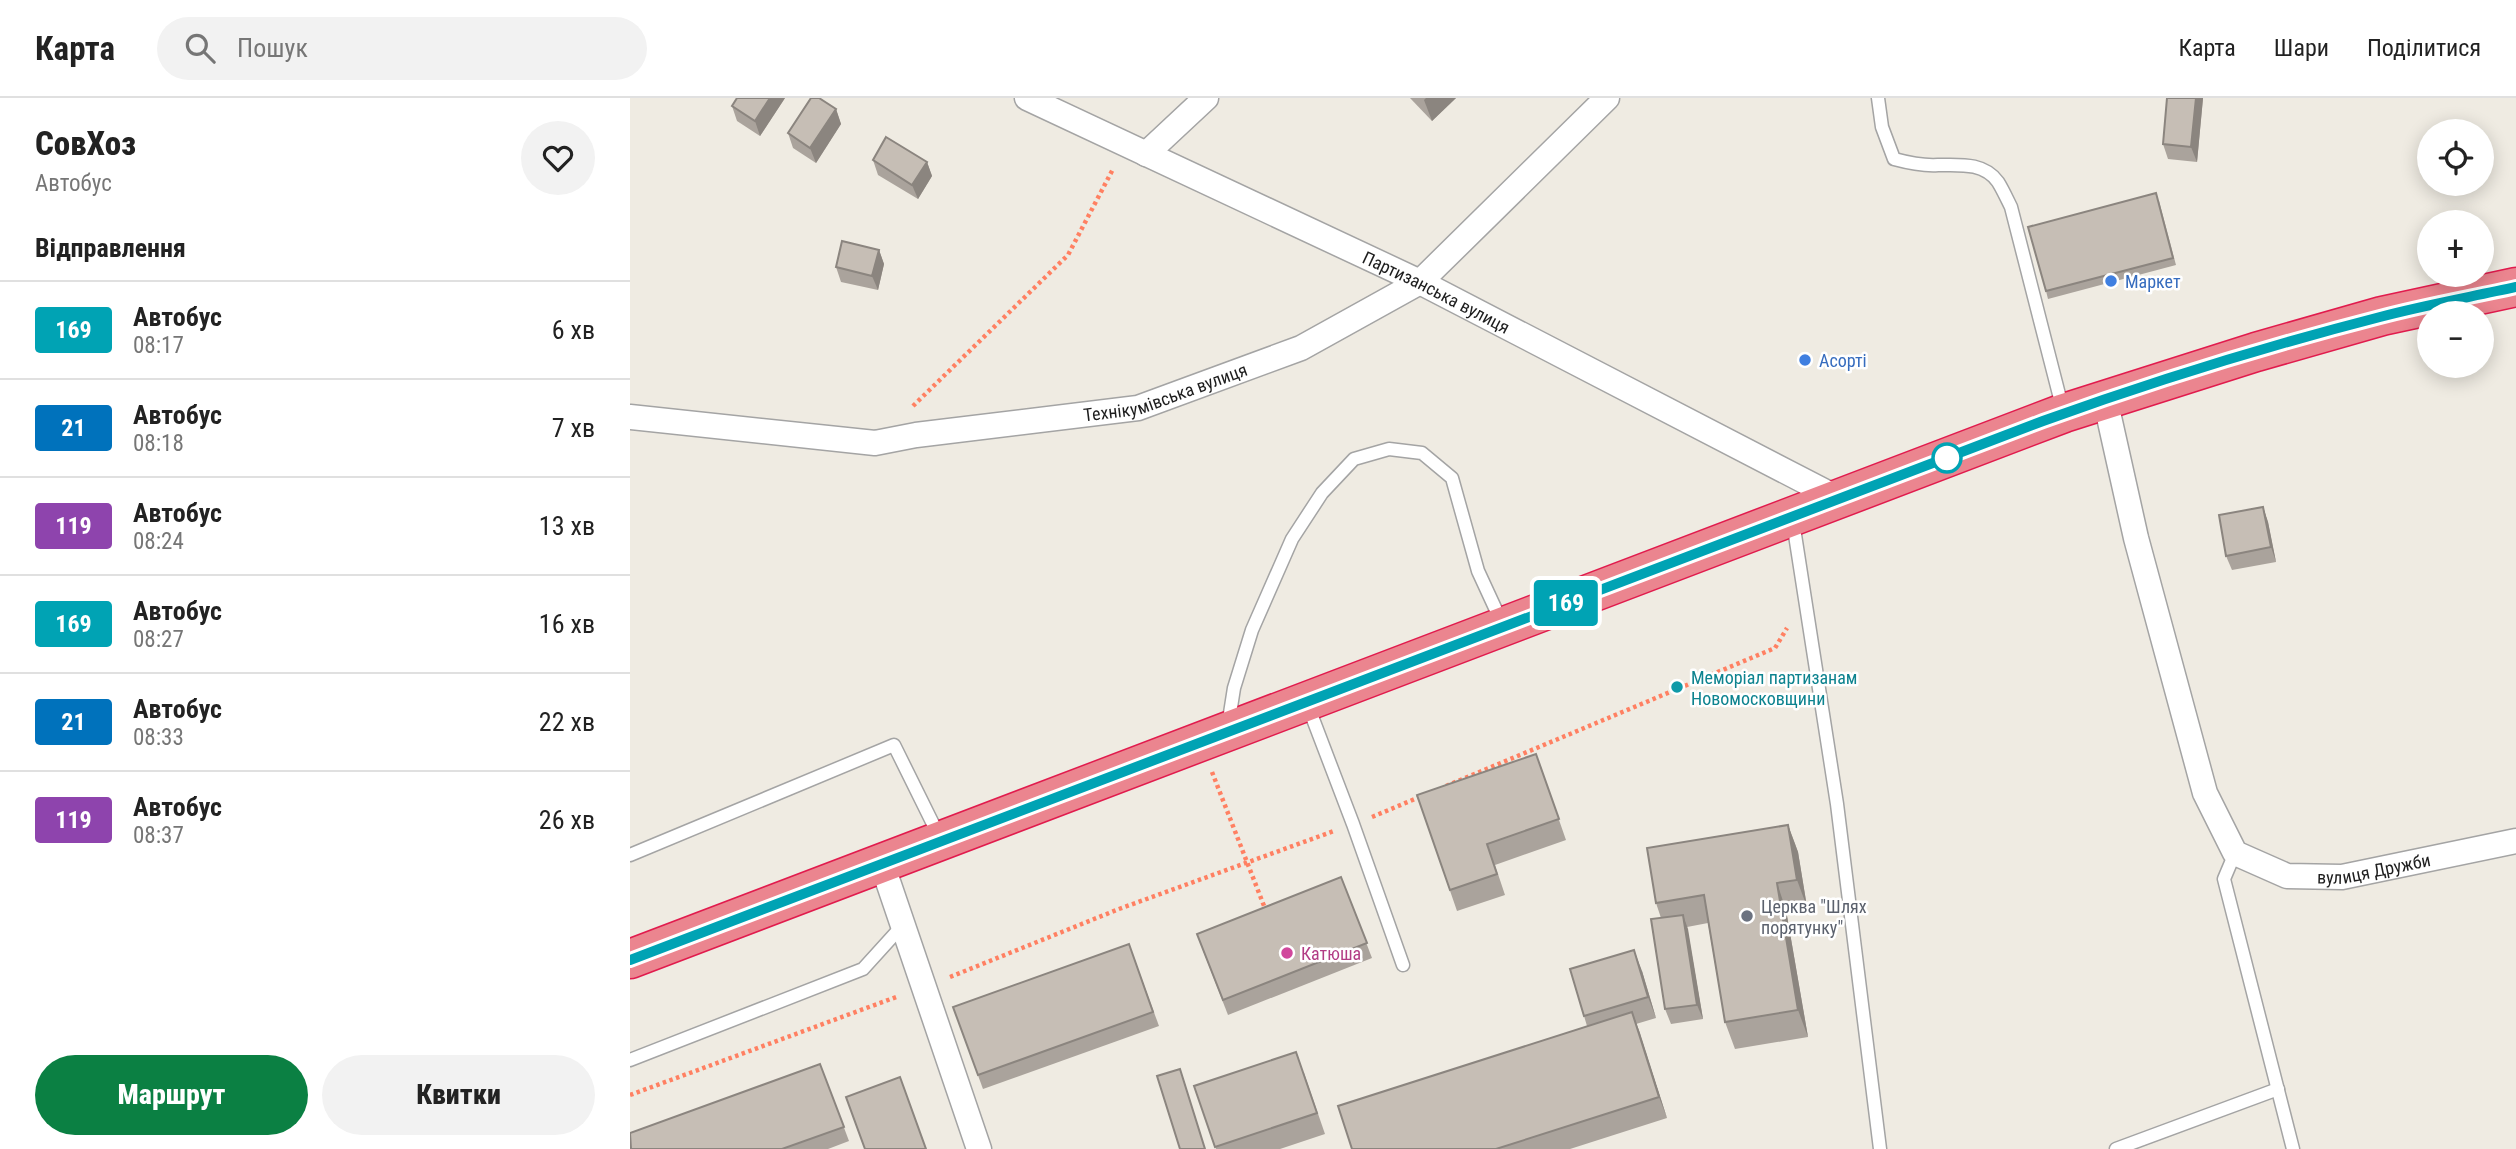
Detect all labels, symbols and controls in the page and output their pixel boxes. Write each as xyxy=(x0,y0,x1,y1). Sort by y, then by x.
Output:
search box xyxy=(157,17,647,80)
text: Карта xyxy=(35,29,115,68)
icon: search xyxy=(181,29,219,67)
text: Пошук xyxy=(237,33,308,63)
text: Карта xyxy=(2178,34,2236,62)
text: Шари xyxy=(2274,34,2329,62)
text: Поділитися xyxy=(2367,34,2481,62)
map controls xyxy=(2417,119,2494,378)
button: locate xyxy=(2417,119,2494,196)
button: heart xyxy=(521,121,595,195)
text: СовХоз xyxy=(35,124,136,163)
text: Автобус xyxy=(35,170,112,197)
button: + xyxy=(2417,210,2494,287)
text: Відправлення xyxy=(35,233,186,263)
street label: Партизанська вулиця xyxy=(1360,246,1514,337)
place label: Маркет xyxy=(2125,271,2181,292)
marker: Маркет xyxy=(2103,273,2119,289)
button: − xyxy=(2417,301,2494,378)
text: Автобус xyxy=(133,302,222,332)
text: 6 хв xyxy=(552,315,595,345)
text: 169 xyxy=(55,316,92,344)
text: 08:17 xyxy=(133,332,184,359)
place label: Асорті xyxy=(1819,350,1867,371)
marker: Асорті xyxy=(1797,352,1813,368)
street label: Технікумівська вулиця xyxy=(1082,358,1250,425)
text: Автобус xyxy=(133,400,222,430)
text: 7 хв xyxy=(552,413,595,443)
text: 21 xyxy=(61,414,86,442)
text: 08:18 xyxy=(133,430,184,457)
unlabelled marker xyxy=(1932,443,1962,473)
text: Автобус xyxy=(133,498,222,528)
text: 13 хв xyxy=(539,511,595,541)
text: 119 xyxy=(55,512,92,540)
text: 08:24 xyxy=(133,528,184,555)
line badge: 169 xyxy=(1526,580,1606,626)
text: 169 xyxy=(1548,589,1584,617)
text: Автобус xyxy=(133,596,222,626)
text: 16 хв xyxy=(539,609,595,639)
text: 169 xyxy=(55,610,92,638)
text: 08:27 xyxy=(133,626,184,653)
place label: Меморіал партизанам Новомосковщини xyxy=(1691,667,1858,709)
marker: Меморіал партизанам Новомосковщини xyxy=(1669,679,1685,695)
text: Автобус xyxy=(133,694,222,724)
text: 22 хв xyxy=(539,707,595,737)
text: 21 xyxy=(61,708,86,736)
text: 08:33 xyxy=(133,724,184,751)
text: Автобус xyxy=(133,792,222,822)
text: 26 хв xyxy=(539,805,595,835)
text: 119 xyxy=(55,806,92,834)
text: 08:37 xyxy=(133,822,184,849)
street label: вулиця Дружби xyxy=(2317,849,2432,888)
place label: Церква "Шлях порятунку" xyxy=(1761,896,1867,938)
marker: Церква "Шлях порятунку" xyxy=(1739,908,1755,924)
place label: Катюша xyxy=(1301,943,1361,964)
marker: Катюша xyxy=(1279,945,1295,961)
button: Маршрут xyxy=(35,1055,308,1135)
button: Квитки xyxy=(322,1055,595,1135)

